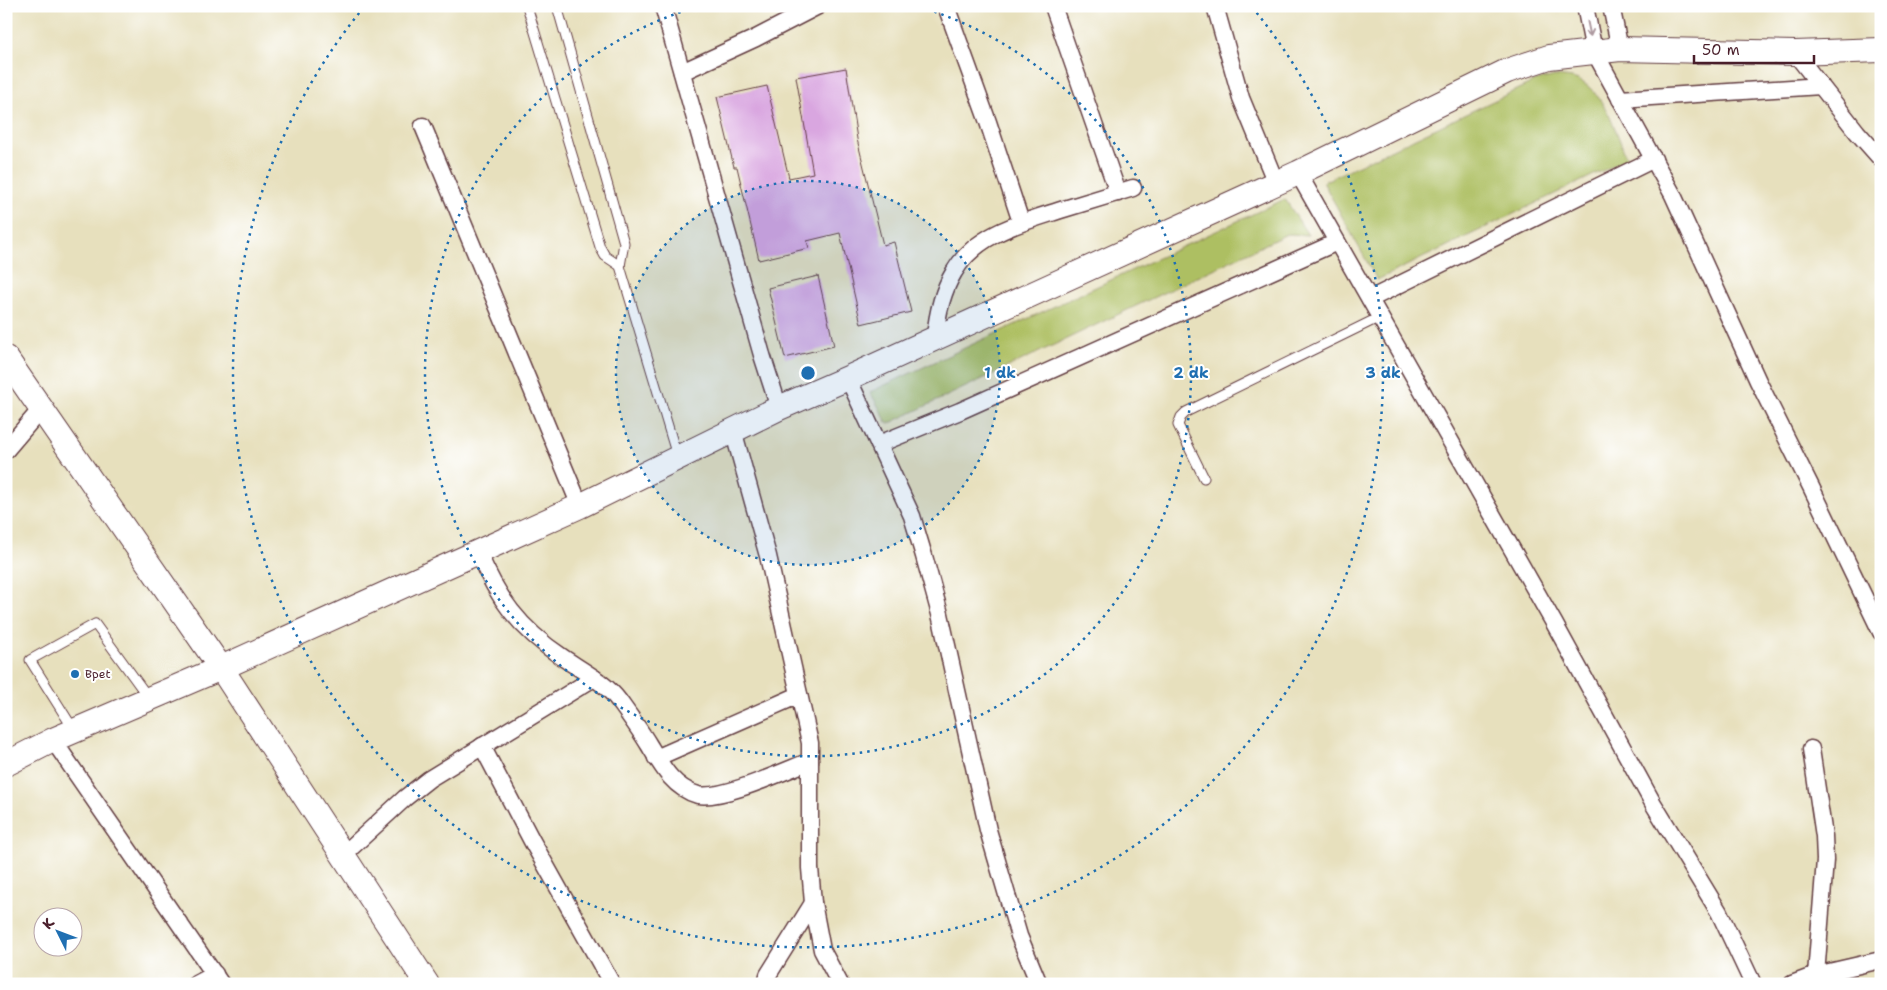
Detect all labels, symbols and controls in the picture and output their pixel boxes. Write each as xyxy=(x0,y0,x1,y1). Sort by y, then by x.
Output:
one-way arrow xyxy=(1585,20,1595,36)
scale bar xyxy=(1694,32,1814,64)
text: 50 m xyxy=(1702,40,1740,60)
text: 1 dk xyxy=(984,363,1016,383)
text: 2 dk xyxy=(1173,363,1209,383)
text: 3 dk xyxy=(1365,363,1401,383)
centre of rings xyxy=(799,364,817,382)
place label: Bpet xyxy=(85,666,111,682)
marker: Bpet xyxy=(69,668,81,680)
north arrow xyxy=(32,908,82,958)
text: K xyxy=(38,913,59,933)

